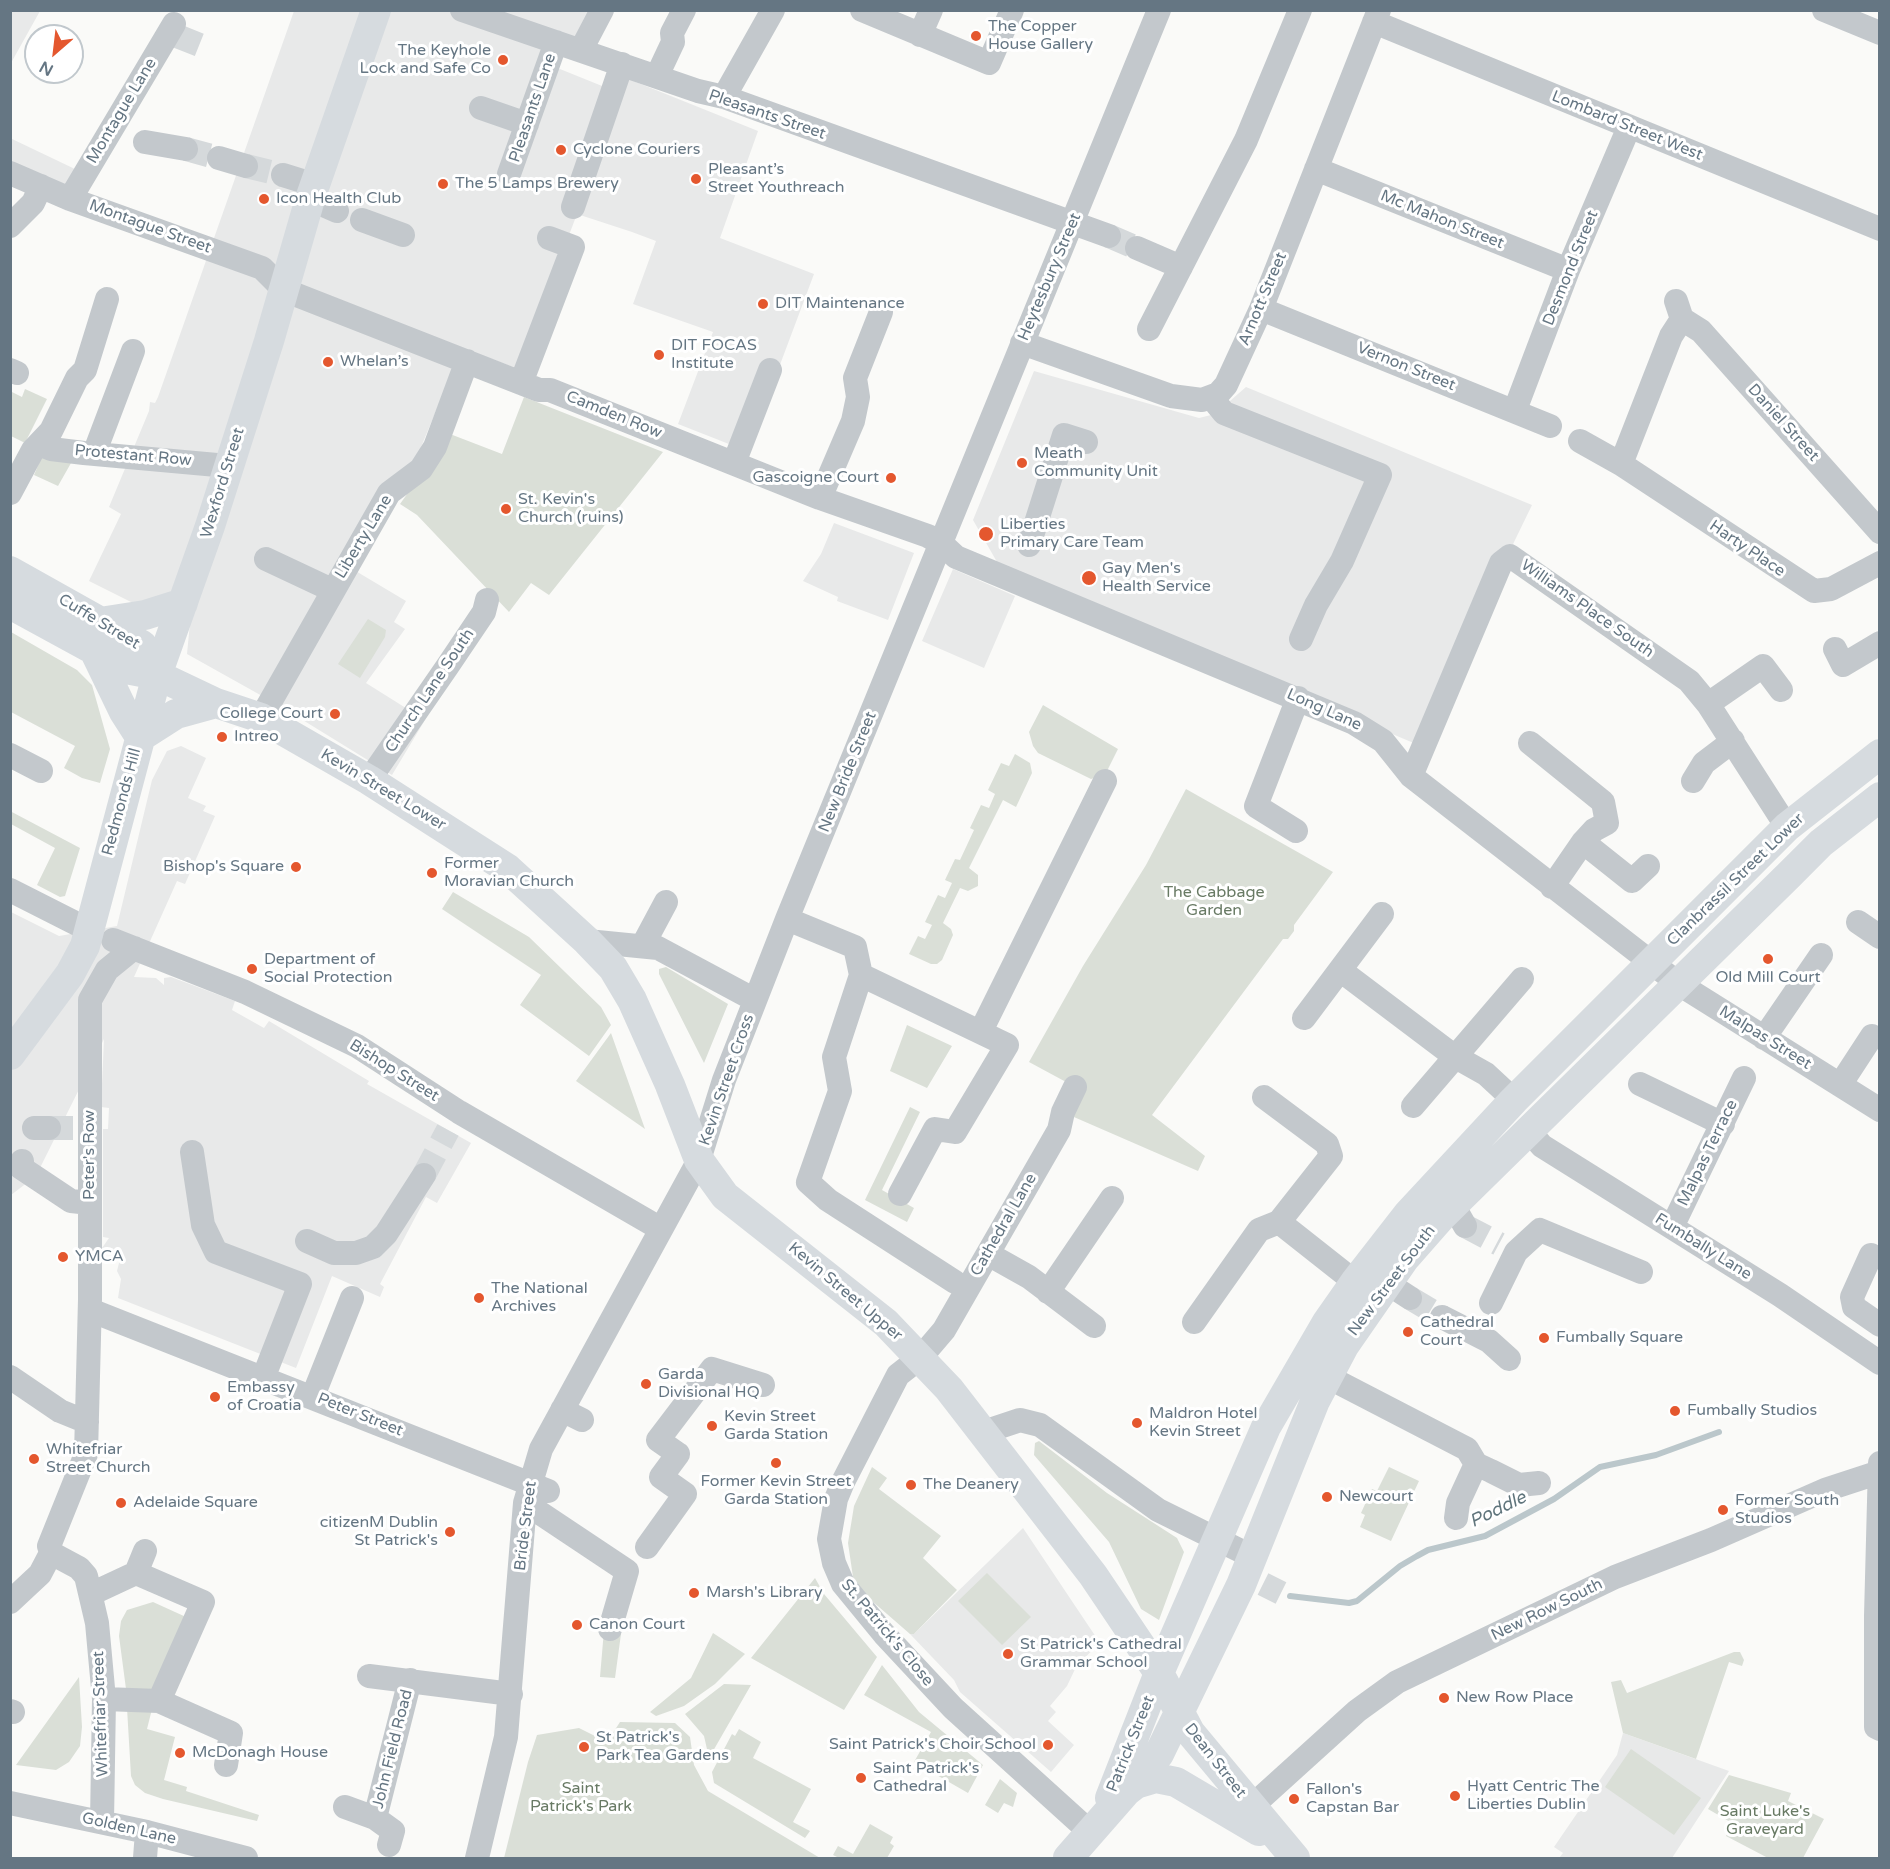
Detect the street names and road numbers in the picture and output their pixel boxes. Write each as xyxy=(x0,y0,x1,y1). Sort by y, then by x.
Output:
street label: Pleasants Lane xyxy=(505,51,561,165)
street label: Montague Lane xyxy=(83,55,161,167)
street label: Pleasants Street xyxy=(706,86,828,144)
street label: Lombard Street West xyxy=(1549,87,1705,165)
street label: Mc Mahon Street xyxy=(1377,186,1507,254)
street label: Montague Street xyxy=(86,196,214,258)
street label: Desmond Street xyxy=(1539,208,1603,328)
street label: Heytesbury Street xyxy=(1014,210,1086,344)
street label: Arnott Street xyxy=(1235,249,1291,349)
street label: Vernon Street xyxy=(1354,339,1458,395)
street label: Daniel Street xyxy=(1743,380,1823,466)
street label: Camden Row xyxy=(563,387,665,443)
street label: Wexford Street xyxy=(197,425,249,541)
street label: Protestant Row xyxy=(74,441,192,471)
street label: Liberty Lane xyxy=(331,492,397,582)
street label: Harty Place xyxy=(1706,517,1788,581)
street label: Williams Place South xyxy=(1517,556,1657,662)
street label: Cuffe Street xyxy=(55,590,143,654)
street label: Church Lane South xyxy=(381,625,479,757)
street label: Long Lane xyxy=(1284,685,1364,735)
street label: New Bride Street xyxy=(815,709,881,835)
street label: Kevin Street Lower xyxy=(317,745,449,835)
street label: Redmonds Hill xyxy=(98,746,146,858)
street label: Clanbrassil Street Lower xyxy=(1664,810,1808,950)
street label: Malpas Street xyxy=(1715,1002,1815,1074)
street label: Kevin Street Cross xyxy=(695,1012,759,1148)
street label: Bishop Street xyxy=(346,1036,442,1106)
street label: Malpas Terrace xyxy=(1674,1097,1742,1209)
street label: Peter's Row xyxy=(80,1110,100,1200)
street label: Cathedral Lane xyxy=(967,1170,1041,1280)
street label: Fumbally Lane xyxy=(1651,1210,1755,1284)
street label: New Street South xyxy=(1344,1222,1440,1340)
street label: Kevin Street Upper xyxy=(784,1239,906,1345)
street label: Peter Street xyxy=(314,1389,406,1441)
street label: Bride Street xyxy=(511,1480,541,1572)
street label: New Row South xyxy=(1488,1575,1606,1645)
street label: St. Patrick's Close xyxy=(837,1576,937,1690)
street label: Whitefriar Street xyxy=(89,1651,113,1777)
street label: John Field Road xyxy=(369,1688,417,1810)
street label: Patrick Street xyxy=(1103,1693,1159,1795)
street label: Dean Street xyxy=(1180,1720,1250,1802)
street label: Golden Lane xyxy=(80,1809,178,1849)

